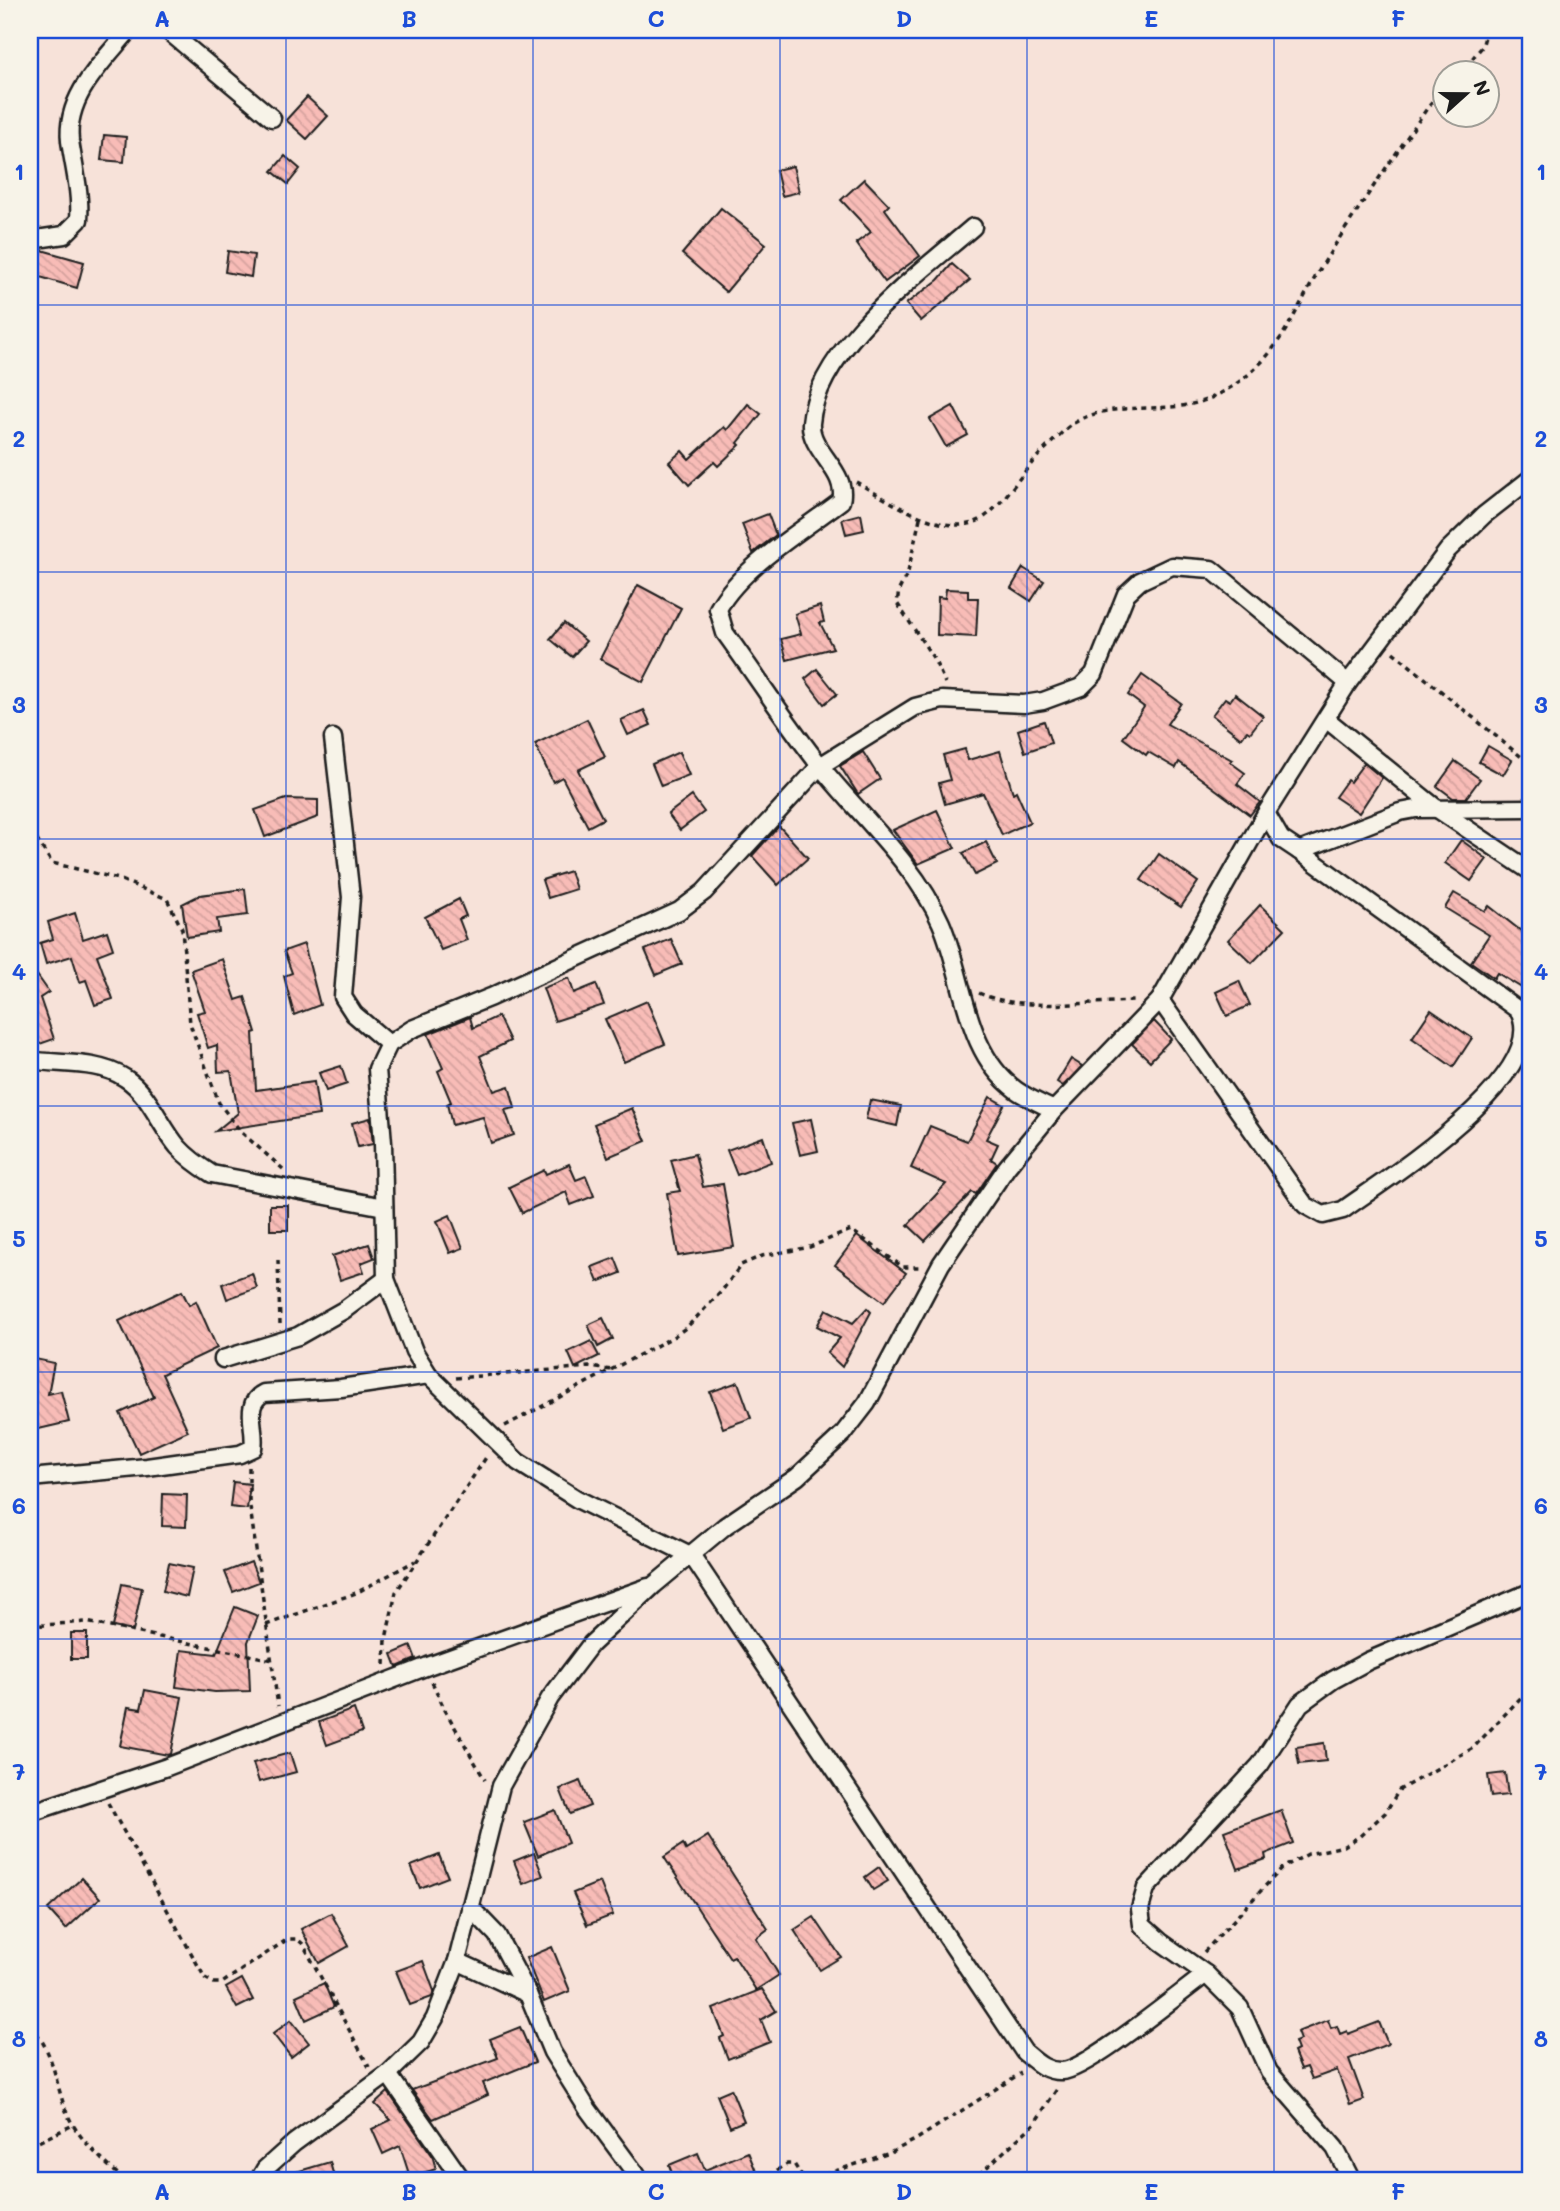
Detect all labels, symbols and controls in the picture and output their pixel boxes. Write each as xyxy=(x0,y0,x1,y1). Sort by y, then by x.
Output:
text: A xyxy=(154,3,170,33)
text: B xyxy=(401,3,417,33)
text: C xyxy=(647,3,665,33)
text: D xyxy=(896,3,912,33)
text: E xyxy=(1144,3,1158,33)
text: F xyxy=(1391,3,1405,33)
north arrow xyxy=(1430,60,1500,130)
text: N xyxy=(1468,77,1497,99)
text: 1 xyxy=(14,156,24,186)
text: 1 xyxy=(1536,156,1546,186)
text: 2 xyxy=(13,423,25,453)
text: 2 xyxy=(1535,423,1547,453)
text: 3 xyxy=(12,689,26,719)
text: 3 xyxy=(1534,689,1548,719)
text: 4 xyxy=(12,956,26,986)
text: 4 xyxy=(1534,956,1548,986)
text: 5 xyxy=(12,1223,26,1253)
text: 5 xyxy=(1534,1223,1548,1253)
text: 6 xyxy=(12,1490,26,1520)
text: 6 xyxy=(1534,1490,1548,1520)
text: 7 xyxy=(13,1756,26,1786)
text: 7 xyxy=(1535,1756,1548,1786)
text: 8 xyxy=(12,2023,26,2053)
text: 8 xyxy=(1534,2023,1548,2053)
text: A xyxy=(154,2176,170,2206)
text: B xyxy=(401,2176,417,2206)
text: C xyxy=(647,2176,665,2206)
text: D xyxy=(896,2176,912,2206)
text: E xyxy=(1144,2176,1158,2206)
text: F xyxy=(1391,2176,1405,2206)

